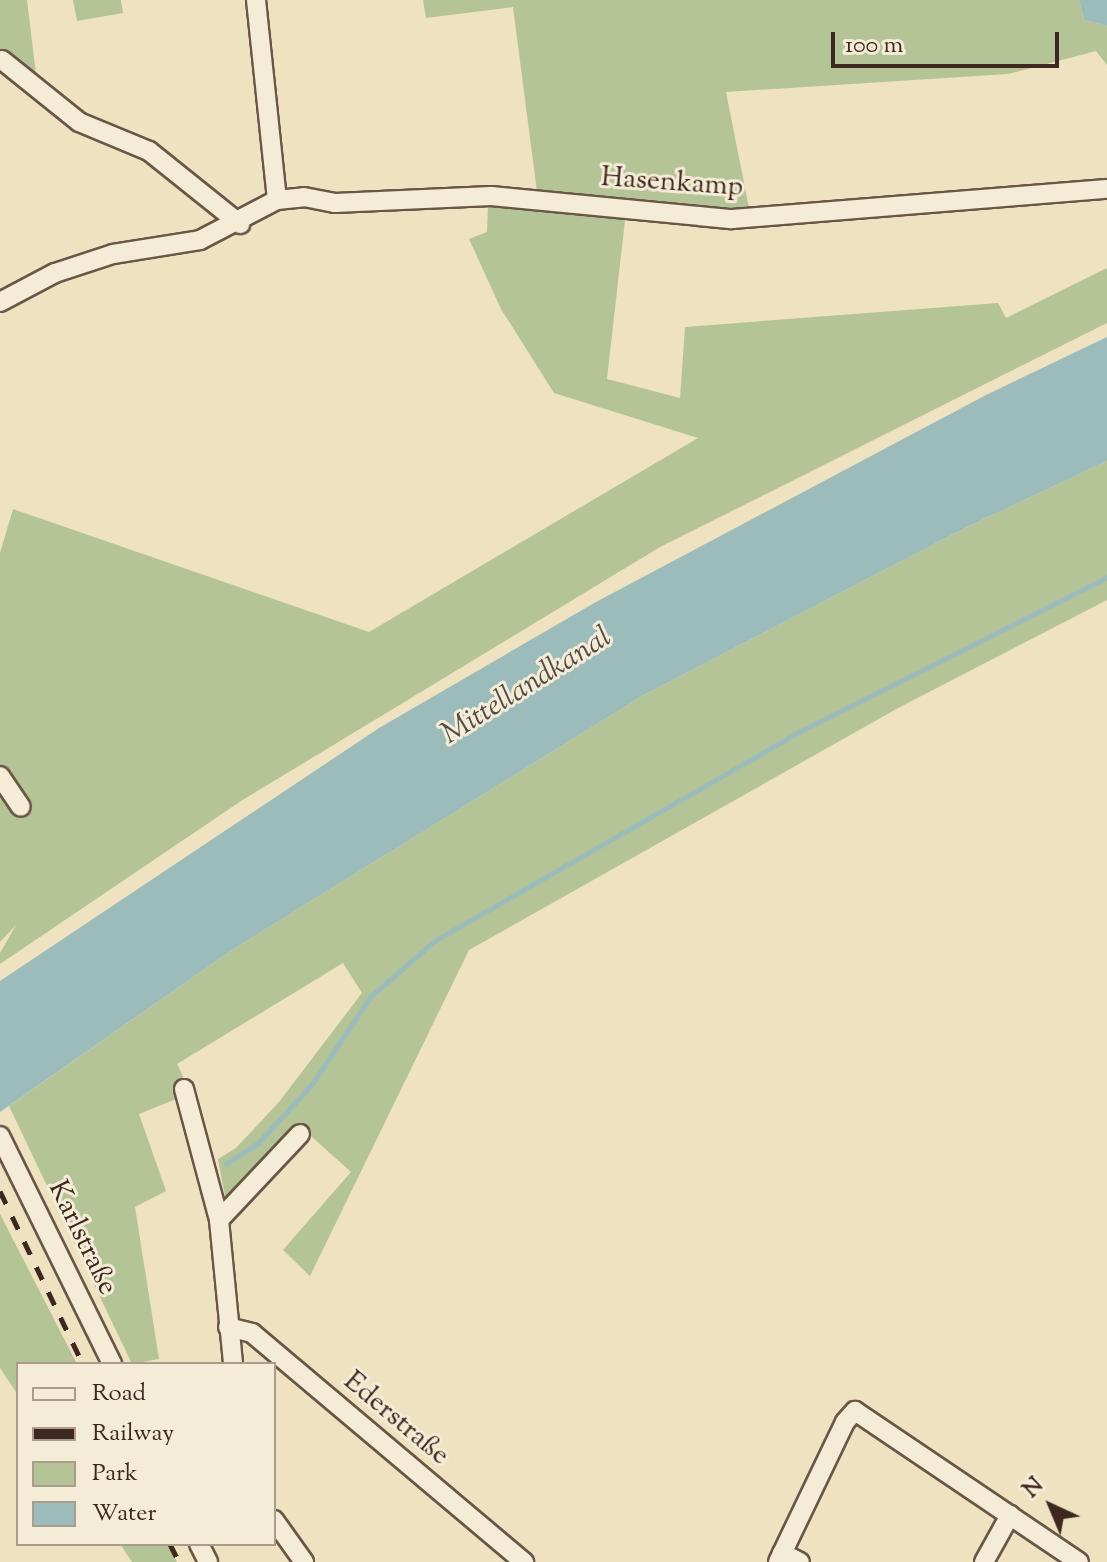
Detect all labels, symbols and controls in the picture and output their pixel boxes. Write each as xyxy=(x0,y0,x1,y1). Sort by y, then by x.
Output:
scale bar xyxy=(835,16,1063,66)
text: 100 m xyxy=(845,29,903,63)
street label: Hasenkamp xyxy=(600,161,744,205)
water label: Mittellandkanal xyxy=(435,620,619,754)
street label: Karlstraße xyxy=(40,1175,124,1301)
legend xyxy=(16,1362,276,1546)
street label: Ederstraße xyxy=(336,1365,456,1473)
text: Road xyxy=(92,1377,146,1411)
text: Railway xyxy=(92,1417,174,1451)
text: Park xyxy=(92,1457,138,1491)
north arrow xyxy=(1011,1466,1091,1546)
text: N xyxy=(1017,1471,1052,1506)
text: Water xyxy=(92,1497,156,1531)

